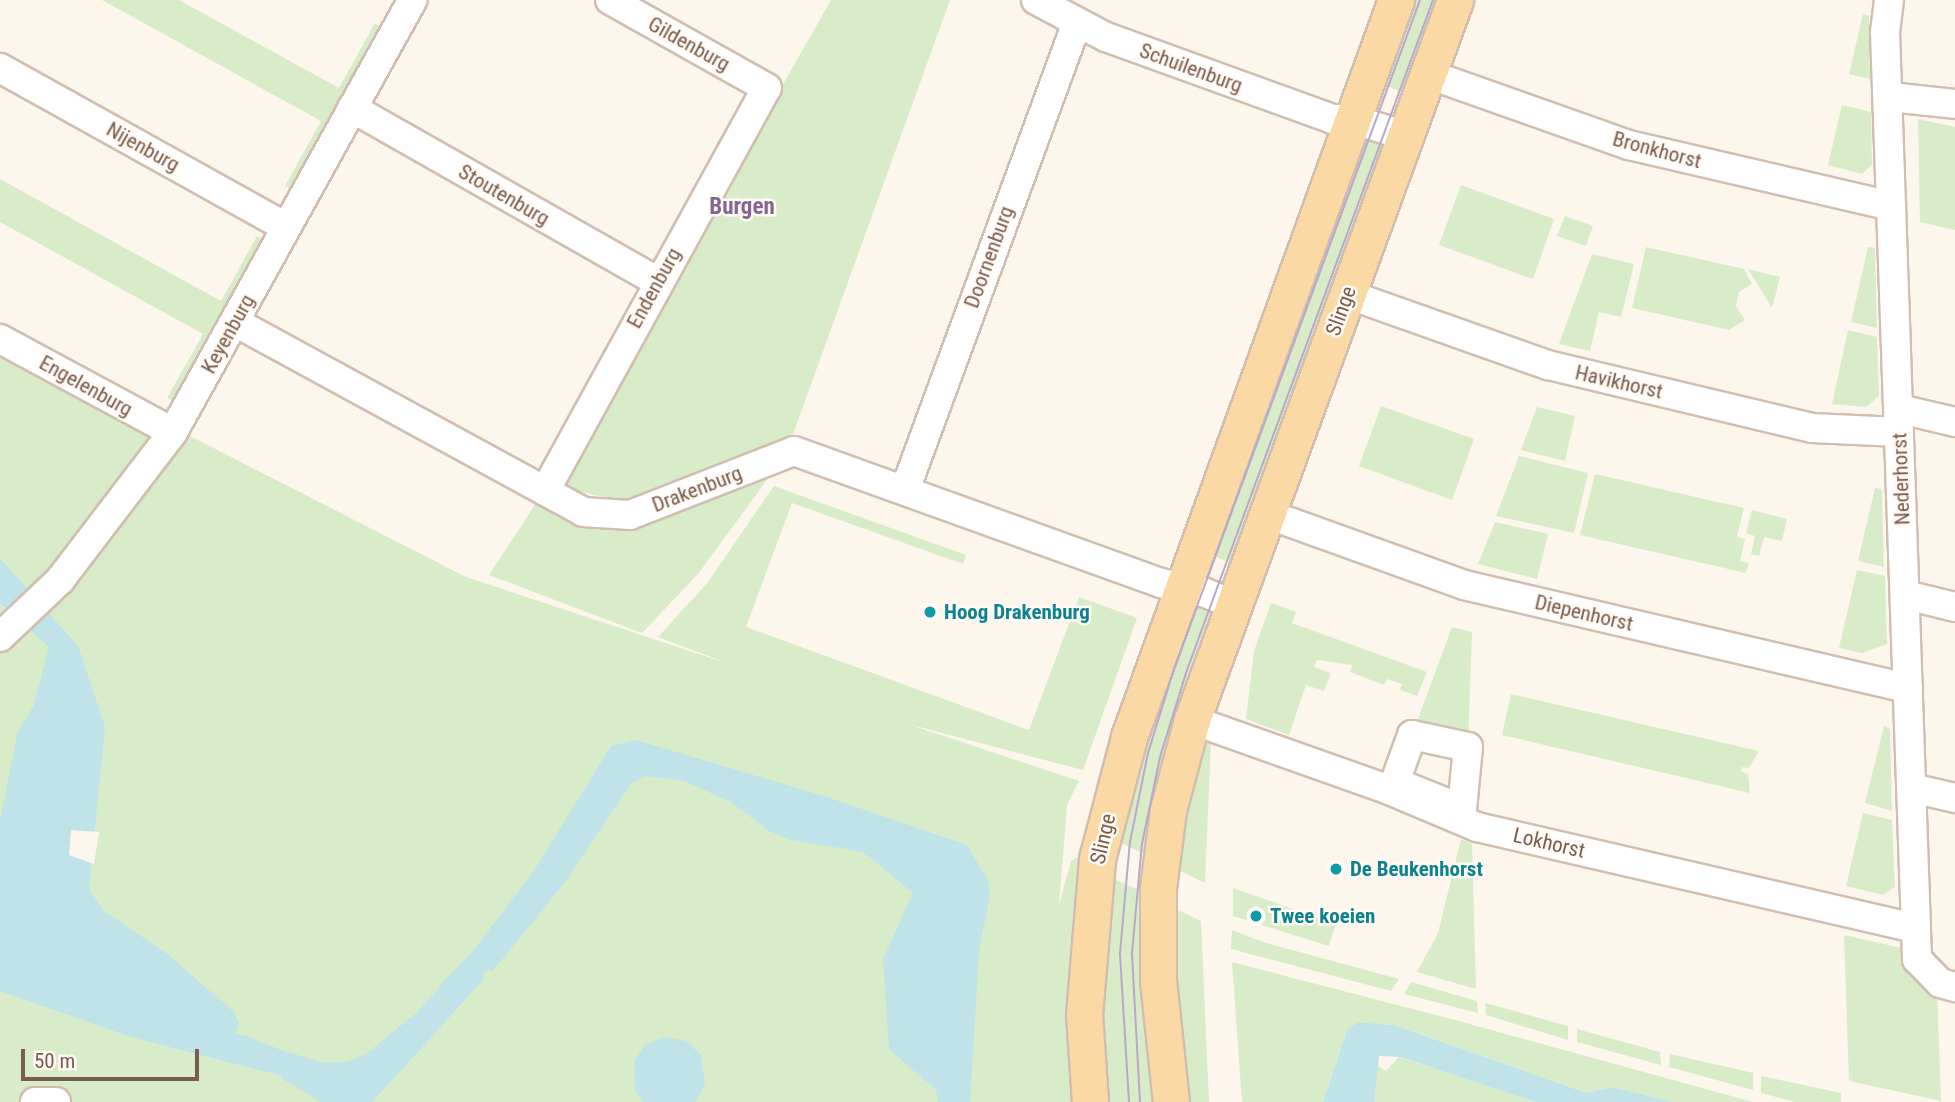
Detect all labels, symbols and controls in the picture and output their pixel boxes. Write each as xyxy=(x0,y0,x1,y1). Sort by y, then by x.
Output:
street label: Gildenburg xyxy=(644,11,734,77)
street label: Schuilenburg xyxy=(1136,38,1246,98)
street label: Nijenburg xyxy=(102,117,184,177)
street label: Bronkhorst xyxy=(1610,126,1704,174)
street label: Stoutenburg xyxy=(454,159,554,231)
district label: Burgen xyxy=(709,193,775,221)
street label: Doornenburg xyxy=(959,203,1019,311)
street label: Endenburg xyxy=(622,243,686,333)
street label: Slinge xyxy=(1320,283,1362,339)
street label: Keyenburg xyxy=(196,290,260,378)
street label: Engelenburg xyxy=(35,350,137,422)
street label: Havikhorst xyxy=(1573,360,1665,404)
street label: Nederhorst xyxy=(1887,432,1915,526)
street label: Drakenburg xyxy=(648,460,746,518)
street label: Diepenhorst xyxy=(1532,589,1636,637)
place label: Hoog Drakenburg xyxy=(944,599,1090,625)
marker: Hoog Drakenburg xyxy=(922,604,938,620)
street label: Slinge xyxy=(1085,811,1121,867)
street label: Lokhorst xyxy=(1511,823,1587,863)
place label: De Beukenhorst xyxy=(1350,856,1483,882)
marker: De Beukenhorst xyxy=(1328,861,1344,877)
place label: Twee koeien xyxy=(1270,903,1375,929)
marker: Twee koeien xyxy=(1248,908,1264,924)
scale bar xyxy=(24,1036,203,1080)
text: 50 m xyxy=(34,1049,75,1073)

